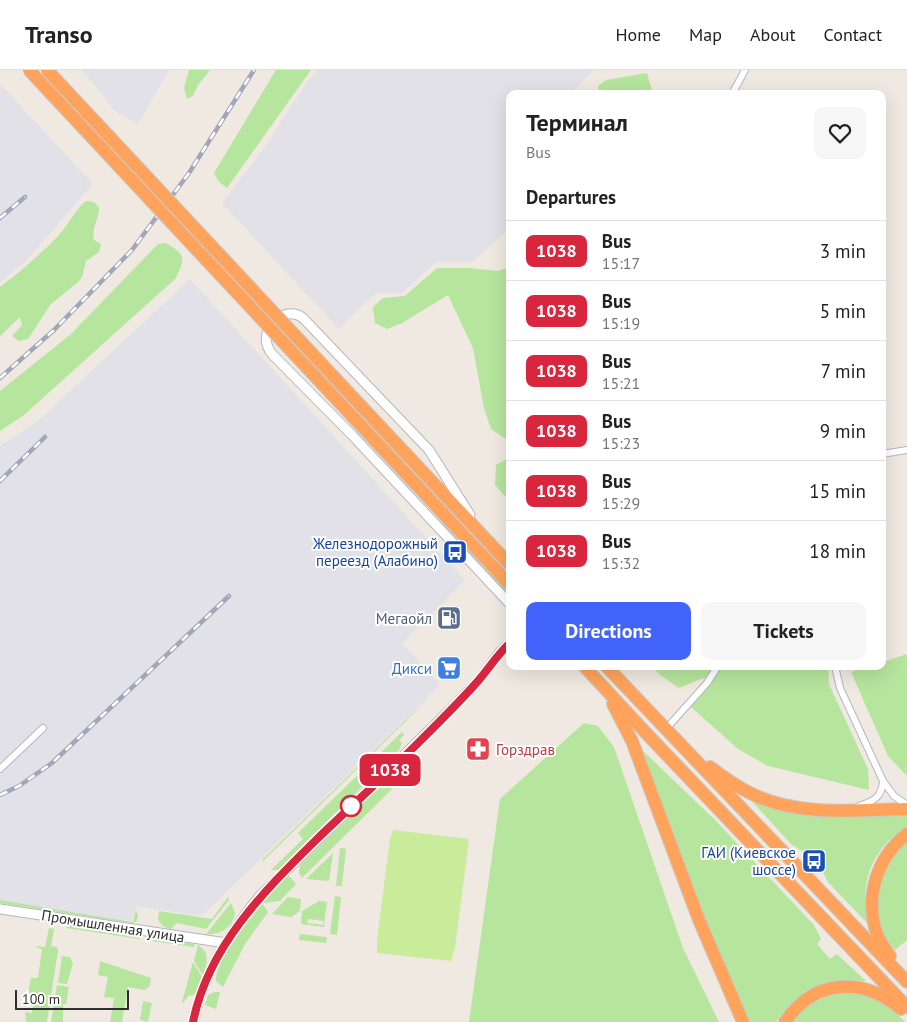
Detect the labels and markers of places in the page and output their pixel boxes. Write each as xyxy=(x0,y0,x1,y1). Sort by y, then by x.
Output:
place label: Железнодорожный переезд (Алабино) xyxy=(312,534,438,570)
bus stop icon: Железнодорожный переезд (Алабино) xyxy=(442,539,468,565)
fuel station icon: Мегаойл xyxy=(436,605,462,631)
place label: Мегаойл xyxy=(376,609,432,628)
supermarket icon: Дикси xyxy=(436,655,462,681)
place label: Дикси xyxy=(392,659,432,678)
pharmacy icon: Горздрав xyxy=(465,736,491,762)
place label: Горздрав xyxy=(496,740,555,759)
unlabelled marker xyxy=(340,795,362,817)
place label: ГАИ (Киевское шоссе) xyxy=(701,843,796,879)
bus stop icon: ГАИ (Киевское шоссе) xyxy=(801,848,827,874)

